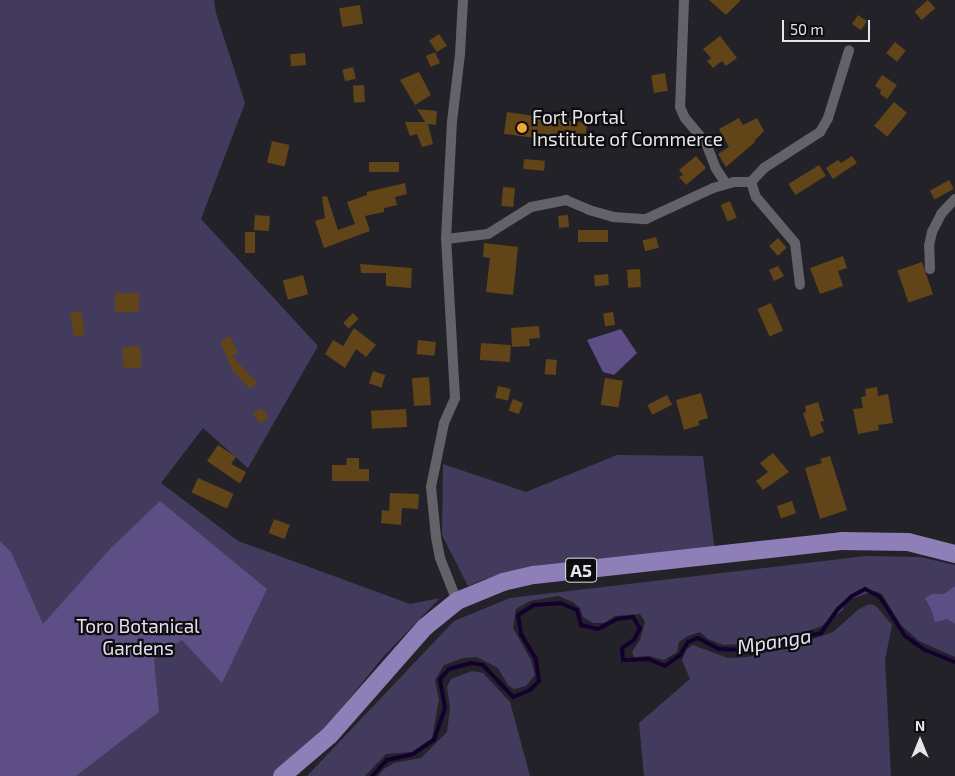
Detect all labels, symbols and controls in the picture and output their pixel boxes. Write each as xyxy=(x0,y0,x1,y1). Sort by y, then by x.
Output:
scale bar xyxy=(785,10,872,42)
text: 50 m xyxy=(790,20,824,38)
place label: Fort Portal Institute of Commerce xyxy=(532,106,723,150)
marker: Fort Portal Institute of Commerce xyxy=(516,122,528,134)
road number: A5 xyxy=(565,554,597,586)
park label: Toro Botanical Gardens xyxy=(76,615,200,659)
water label: Mpanga xyxy=(735,623,813,659)
north arrow xyxy=(895,716,945,766)
text: N xyxy=(915,717,925,734)

